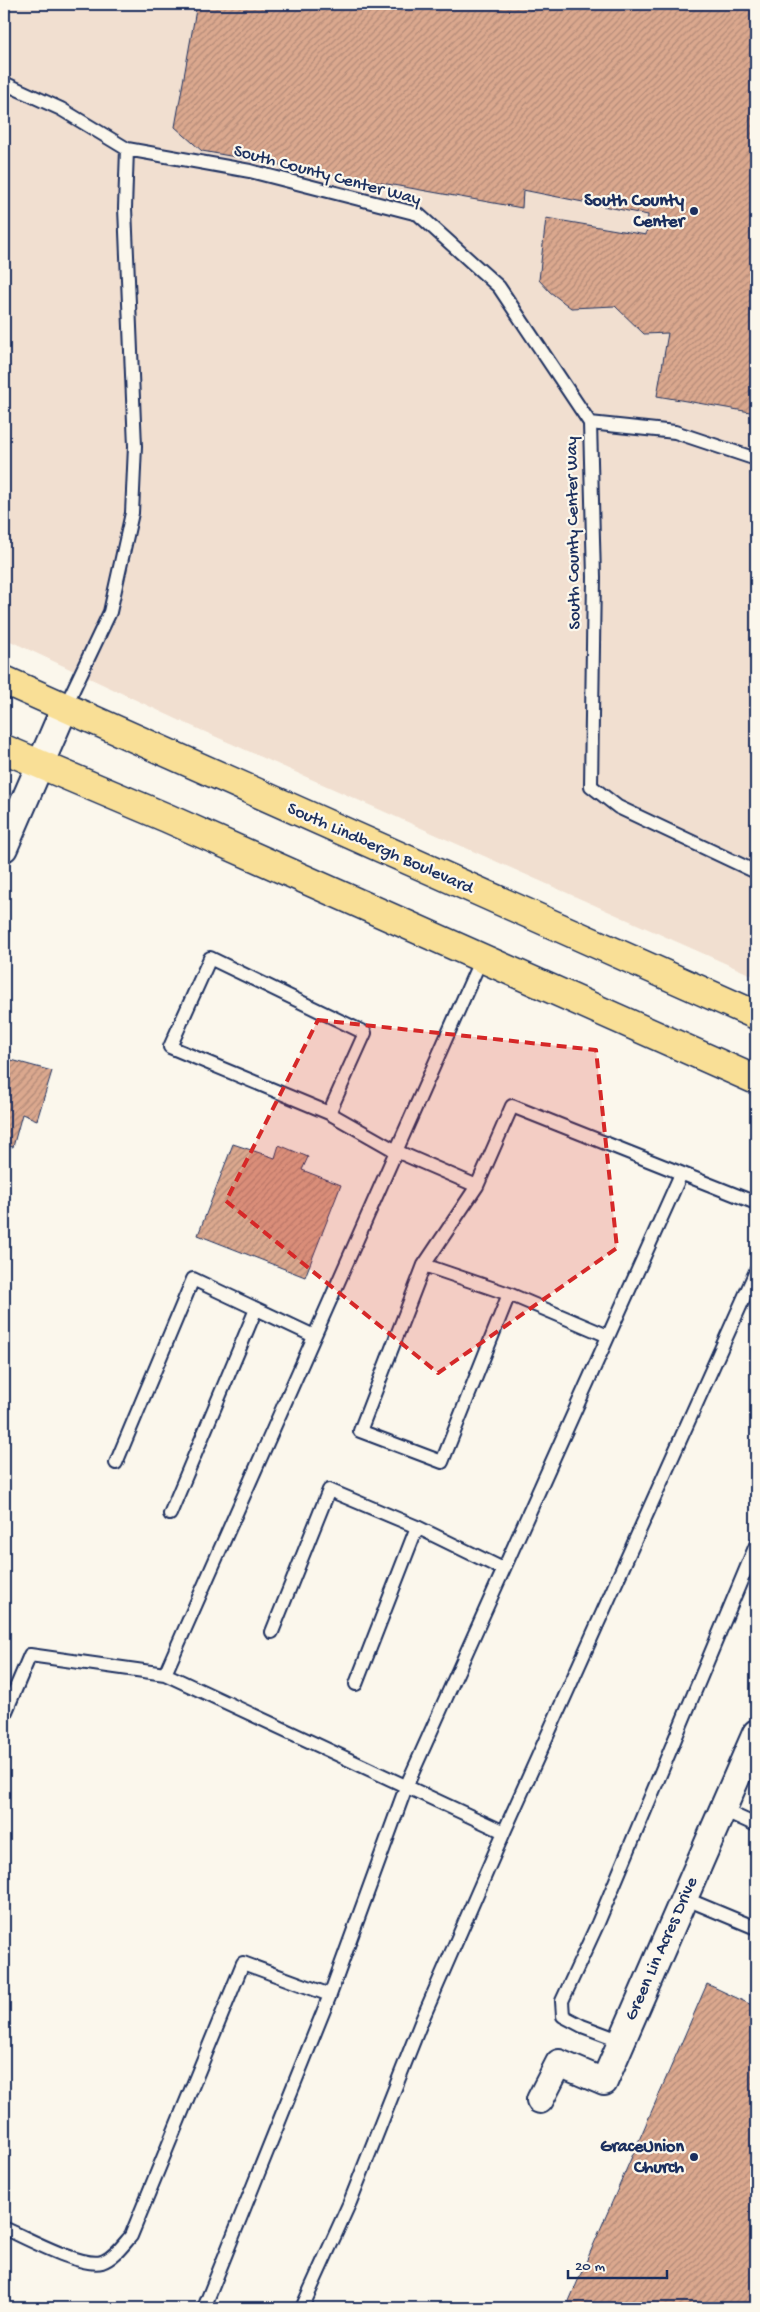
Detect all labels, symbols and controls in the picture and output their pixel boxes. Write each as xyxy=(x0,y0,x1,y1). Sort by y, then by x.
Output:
street label: South County Center Way xyxy=(231,141,423,211)
place label: South County Center xyxy=(584,191,687,233)
marker: South County Center xyxy=(688,205,700,217)
street label: South County Center Way xyxy=(562,436,586,630)
street label: South Lindbergh Boulevard xyxy=(284,798,478,900)
street label: Green Lin Acres Drive xyxy=(621,1873,703,2024)
place label: GraceUnion Church xyxy=(600,2137,684,2179)
marker: GraceUnion Church xyxy=(688,2151,700,2163)
scale bar xyxy=(568,2247,666,2279)
text: 20 m xyxy=(575,2258,605,2276)

